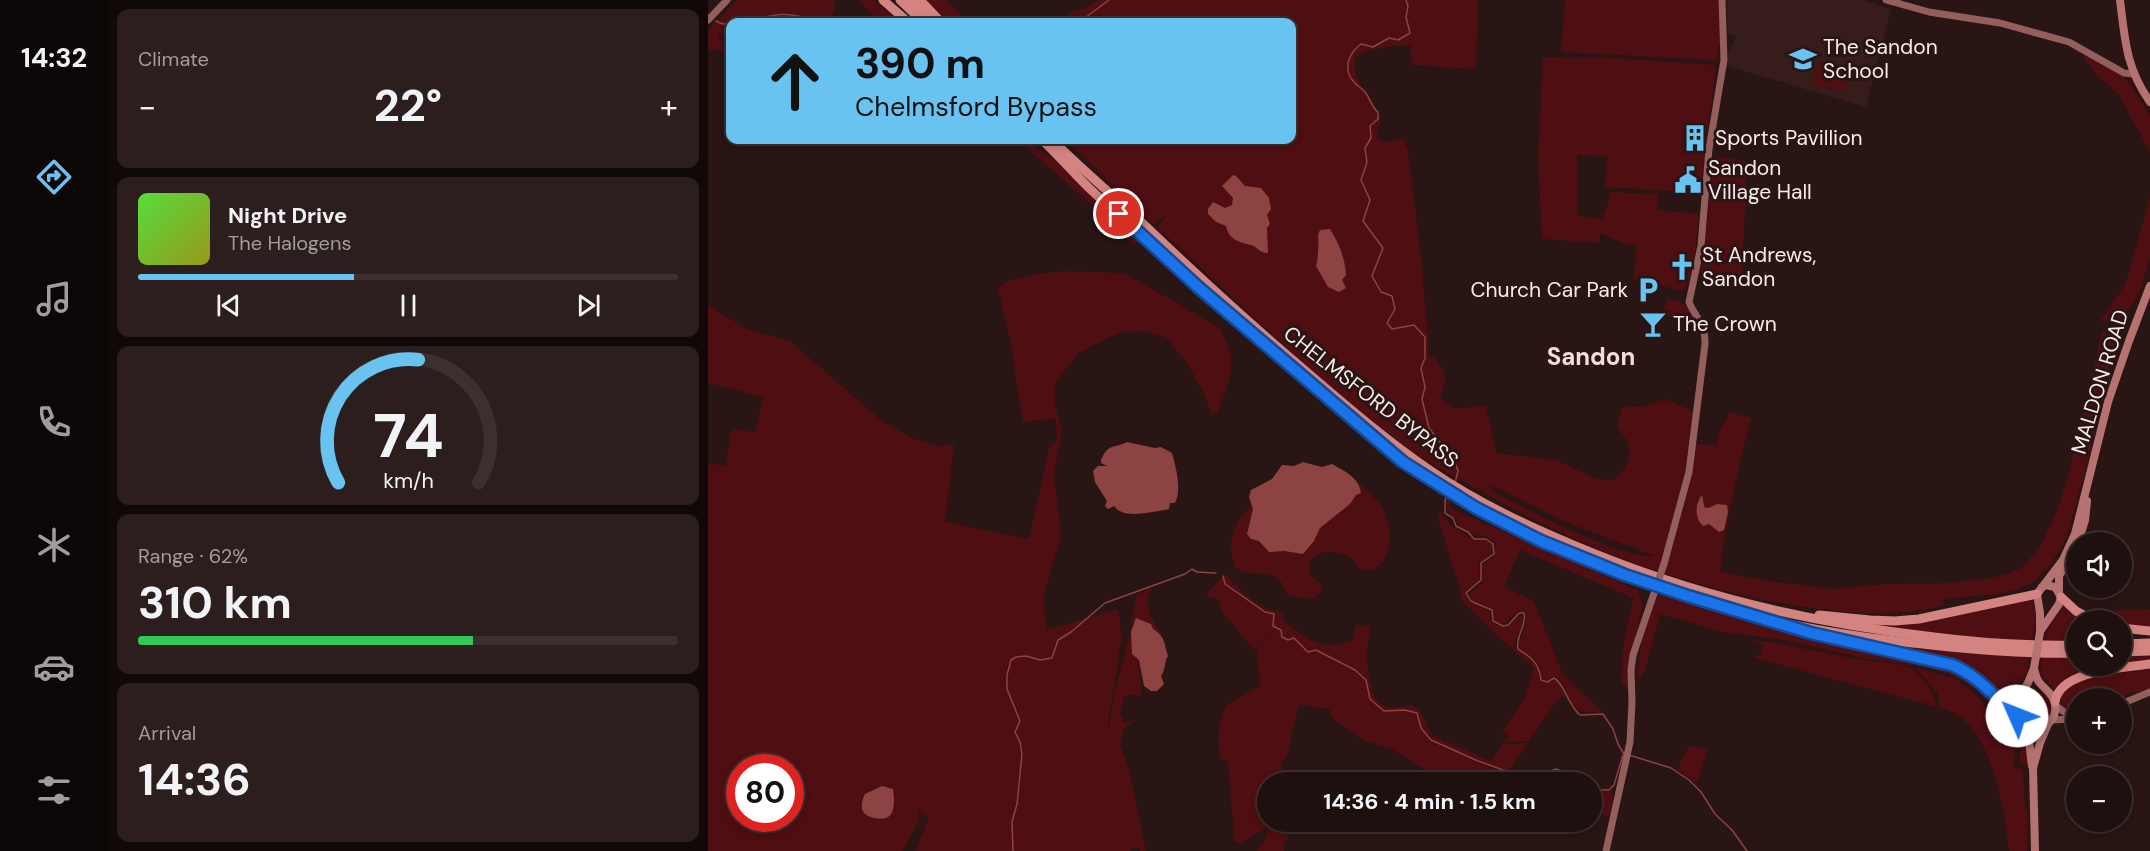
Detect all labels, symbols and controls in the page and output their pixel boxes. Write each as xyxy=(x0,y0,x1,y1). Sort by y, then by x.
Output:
place label: The Sandon School xyxy=(1823,33,1938,85)
text: 390 m xyxy=(855,36,985,91)
text: 14:32 xyxy=(21,40,87,75)
icon: ahead xyxy=(756,42,834,120)
school or university icon: The Sandon School xyxy=(1788,44,1818,74)
text: Climate xyxy=(138,46,209,72)
text: 22° xyxy=(374,76,442,135)
text: − xyxy=(138,85,156,128)
text: + xyxy=(660,85,678,128)
text: Chelmsford Bypass xyxy=(855,89,1097,124)
building icon: Sports Pavillion xyxy=(1680,123,1710,153)
place label: Sports Pavillion xyxy=(1715,124,1863,152)
place label: Sandon Village Hall xyxy=(1708,154,1812,206)
icon: directions xyxy=(33,156,75,198)
public building icon: Sandon Village Hall xyxy=(1673,165,1703,195)
pin xyxy=(1093,188,1144,239)
icon: arrive xyxy=(1102,197,1135,230)
text: Night Drive xyxy=(228,201,347,230)
text: The Halogens xyxy=(228,230,351,256)
place label: St Andrews, Sandon xyxy=(1702,241,1817,293)
church icon: St Andrews, Sandon xyxy=(1667,252,1697,282)
parking icon: Church Car Park xyxy=(1633,275,1663,305)
place label: Church Car Park xyxy=(1470,276,1628,304)
icon: music xyxy=(33,278,75,320)
icon: previous xyxy=(212,289,245,322)
icon: pause xyxy=(392,289,425,322)
icon: next xyxy=(572,289,605,322)
street label: MALDON ROAD xyxy=(2065,306,2135,458)
bar icon: The Crown xyxy=(1638,309,1668,339)
place label: The Crown xyxy=(1673,310,1777,338)
street label: CHELMSFORD BYPASS xyxy=(1278,320,1464,474)
district label: Sandon xyxy=(1547,341,1635,372)
text: 74 xyxy=(373,395,443,476)
icon: phone xyxy=(33,401,75,443)
text: km/h xyxy=(383,467,433,495)
icon: climate xyxy=(33,524,75,566)
map controls xyxy=(2066,532,2132,832)
button: sound xyxy=(2066,532,2132,598)
text: Range · 62% xyxy=(138,543,248,569)
text: 310 km xyxy=(138,573,292,632)
button: search xyxy=(2066,610,2132,676)
icon: car xyxy=(33,646,75,688)
position arrow xyxy=(1985,684,2049,748)
button: + xyxy=(2066,688,2132,754)
text: Arrival xyxy=(138,720,196,746)
text: 14:36 xyxy=(138,750,251,809)
speed limit sign: 80 xyxy=(726,754,804,832)
button: − xyxy=(2066,766,2132,832)
icon: filters xyxy=(33,769,75,811)
text: 14:36 · 4 min · 1.5 km xyxy=(1323,787,1536,816)

